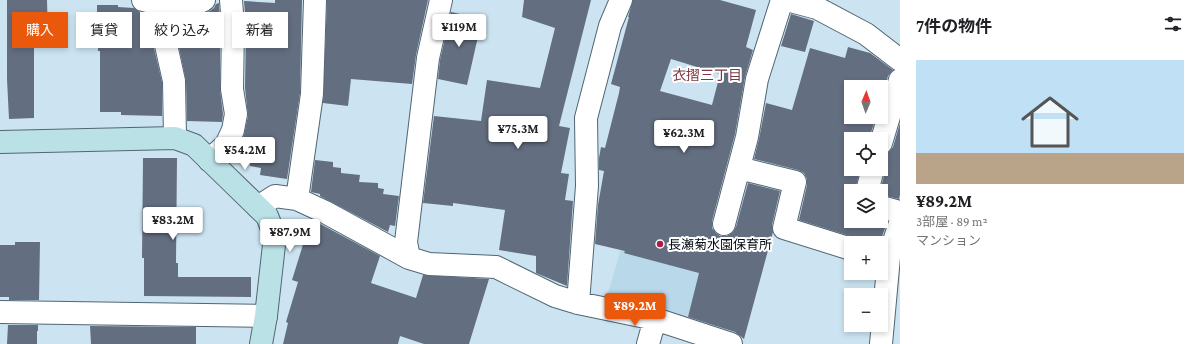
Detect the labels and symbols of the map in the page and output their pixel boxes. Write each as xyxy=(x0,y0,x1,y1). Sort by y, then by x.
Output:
pin: ¥119M xyxy=(431,14,487,48)
district label: 衣摺三丁目 xyxy=(672,67,742,83)
north arrow xyxy=(844,80,888,124)
pin: ¥75.3M xyxy=(485,116,551,150)
pin: ¥62.3M xyxy=(651,120,717,154)
pin: ¥54.2M xyxy=(212,137,278,171)
pin: ¥83.2M xyxy=(140,207,206,241)
pin: ¥87.9M xyxy=(257,219,323,253)
place label: 長瀬菊水園保育所 xyxy=(668,237,772,252)
marker: 長瀬菊水園保育所 xyxy=(655,239,665,249)
pin: ¥89.2M xyxy=(602,293,668,327)

